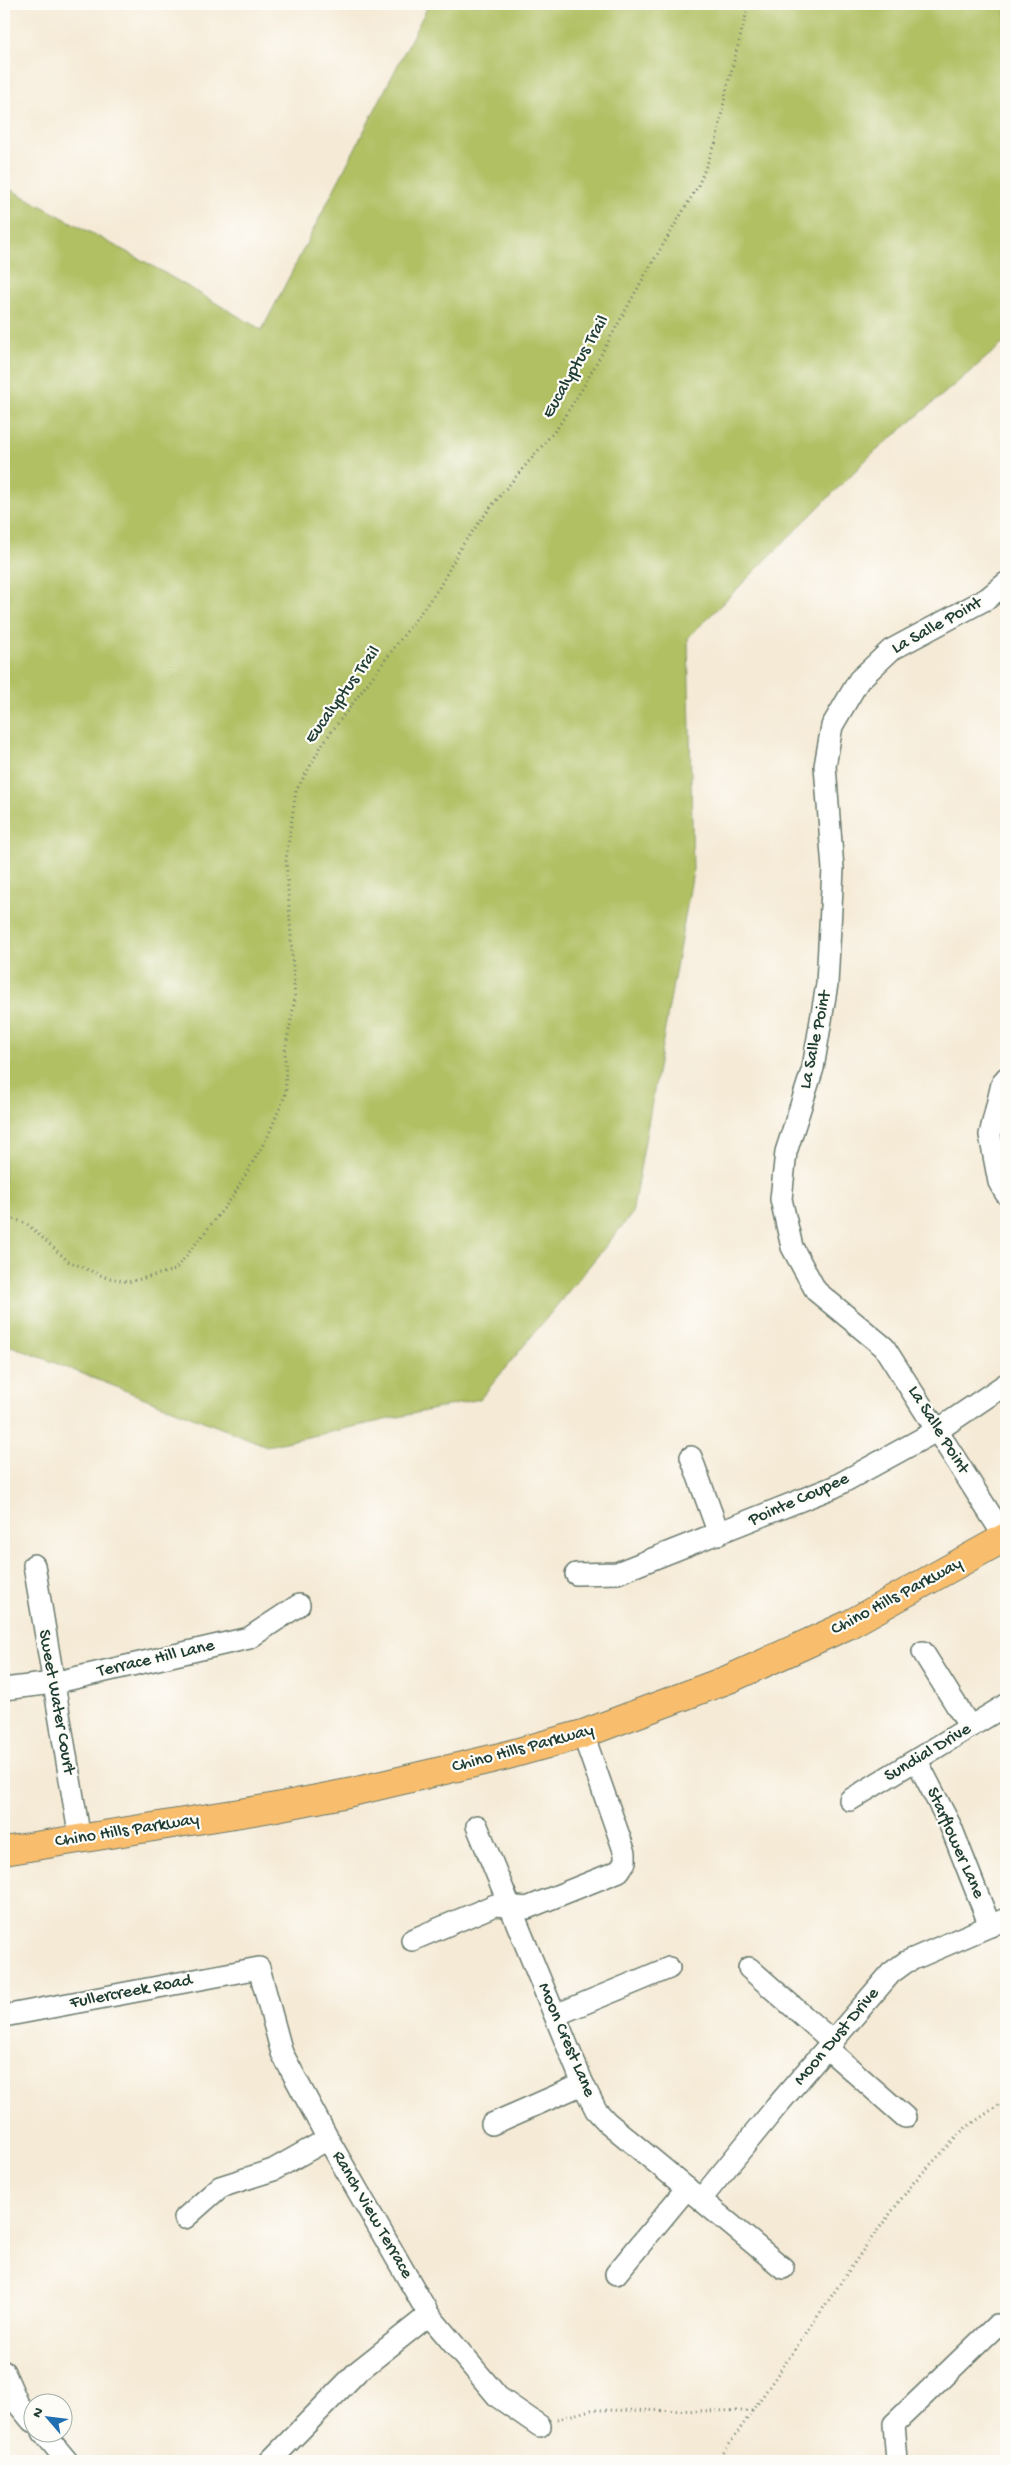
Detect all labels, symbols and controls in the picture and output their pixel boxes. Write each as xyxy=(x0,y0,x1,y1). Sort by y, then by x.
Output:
street label: Eucalyptus Trail xyxy=(538,312,614,422)
street label: La Salle Point xyxy=(888,592,987,659)
street label: Eucalyptus Trail xyxy=(301,642,385,748)
street label: La Salle Point xyxy=(795,987,837,1091)
street label: La Salle Point xyxy=(903,1382,974,1479)
street label: Pointe Coupee xyxy=(745,1468,853,1532)
street label: Chino Hills Parkway xyxy=(828,1553,966,1640)
street label: Sweet Water Court xyxy=(33,1628,79,1777)
street label: Terrace Hill Lane xyxy=(94,1635,217,1683)
street label: Sundial Drive xyxy=(881,1719,976,1787)
street label: Chino Hills Parkway xyxy=(450,1720,596,1778)
street label: Starflower Lane xyxy=(921,1784,989,1902)
street label: Chino Hills Parkway xyxy=(53,1809,201,1853)
street label: Fullercreek Road xyxy=(67,1970,195,2014)
street label: Moon Crest Lane xyxy=(532,1980,600,2101)
street label: Moon Dust Drive xyxy=(790,1983,885,2090)
street label: Ranch View Terrace xyxy=(327,2147,417,2283)
north arrow xyxy=(22,2392,72,2442)
text: N xyxy=(29,2405,48,2421)

